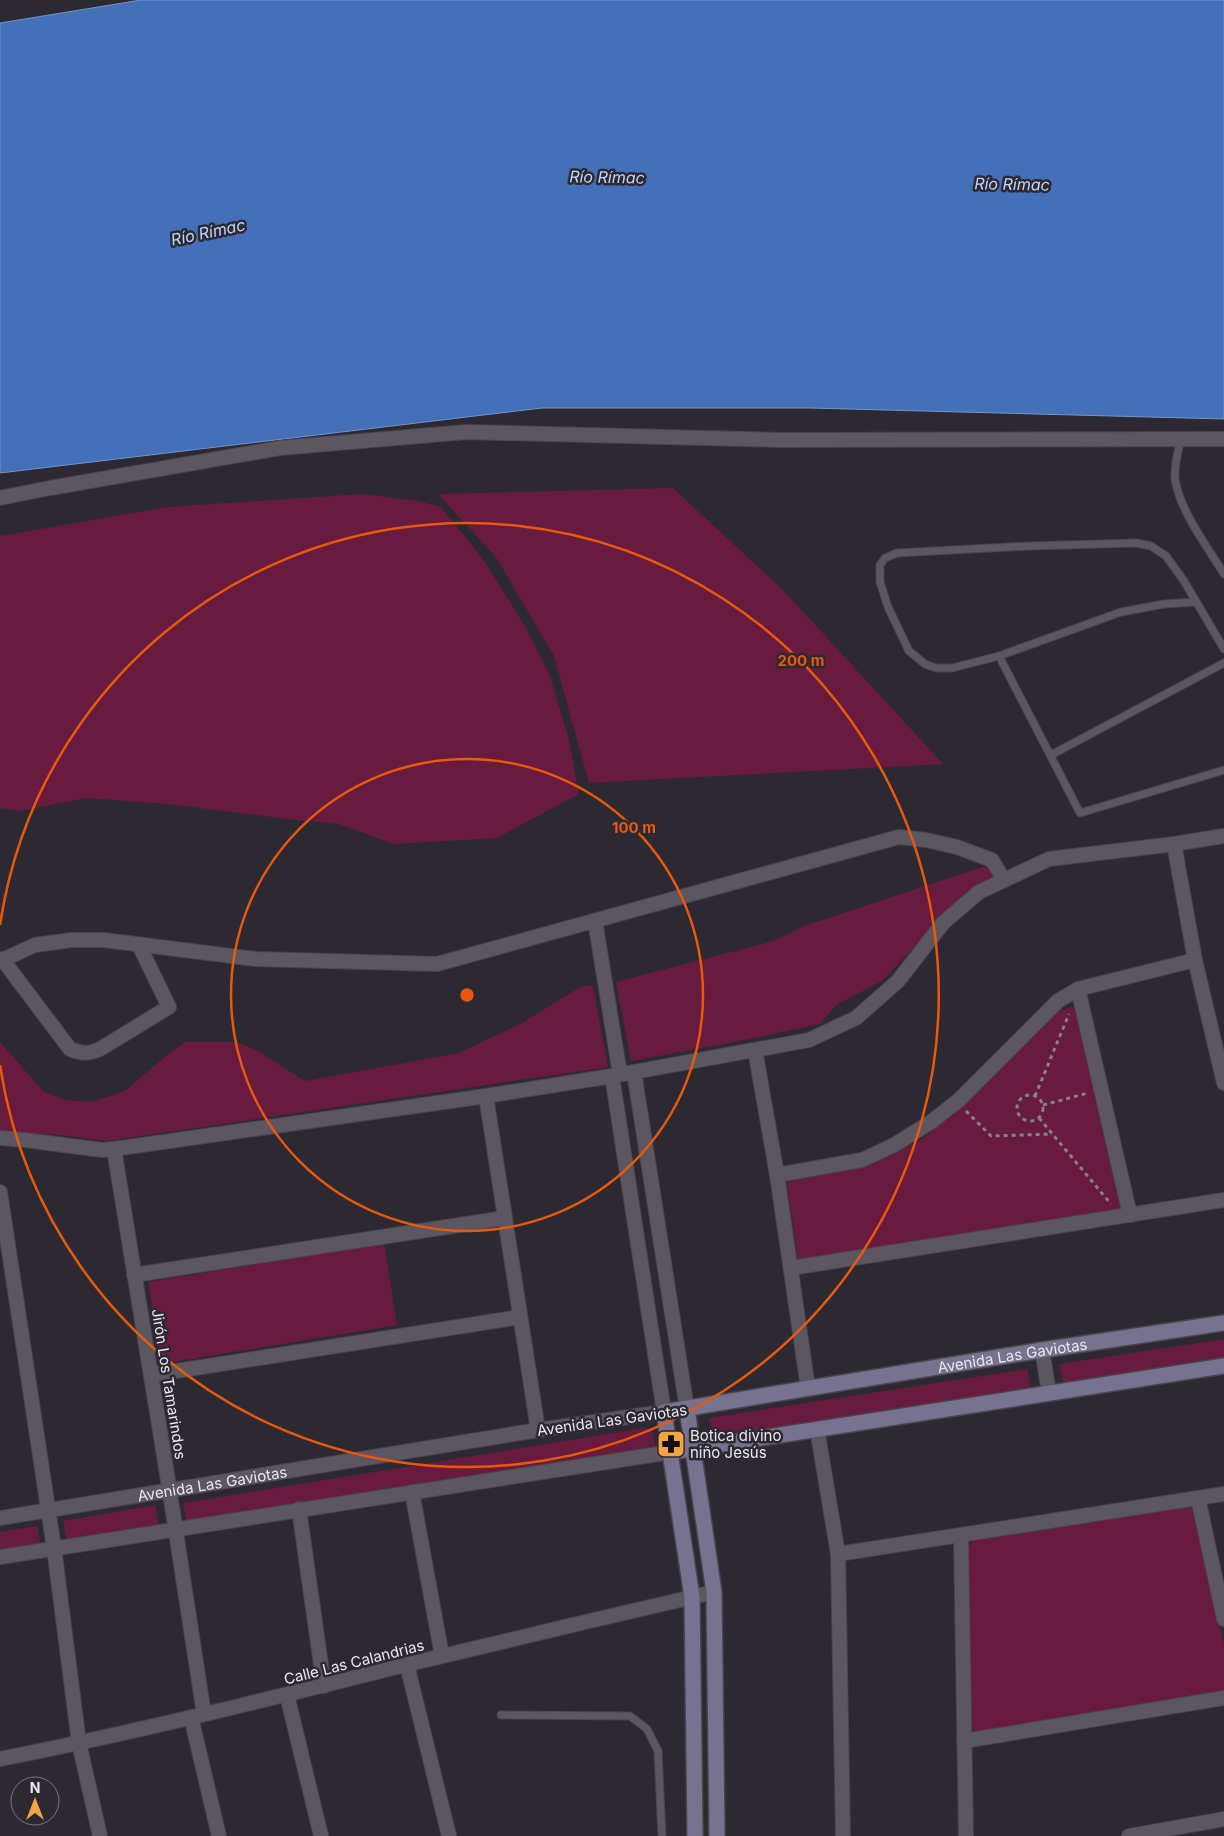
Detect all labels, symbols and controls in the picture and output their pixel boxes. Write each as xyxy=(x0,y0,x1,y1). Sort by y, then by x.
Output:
water label: Río Rímac xyxy=(569,166,645,188)
water label: Río Rímac xyxy=(974,173,1050,195)
water label: Río Rímac xyxy=(169,214,247,250)
text: 200 m xyxy=(778,651,824,670)
text: 100 m xyxy=(612,818,656,837)
centre of rings xyxy=(458,986,476,1004)
street label: Jirón Los Tamarindos xyxy=(148,1307,190,1461)
street label: Avenida Las Gaviotas xyxy=(936,1334,1089,1377)
street label: Avenida Las Gaviotas xyxy=(536,1400,688,1440)
place label: Botica divino niño Jesús xyxy=(690,1426,781,1462)
pharmacy icon: Botica divino niño Jesús xyxy=(656,1429,686,1459)
street label: Avenida Las Gaviotas xyxy=(136,1462,289,1505)
street label: Calle Las Calandrias xyxy=(282,1635,426,1689)
north arrow xyxy=(10,1776,60,1826)
text: N xyxy=(30,1779,40,1796)

